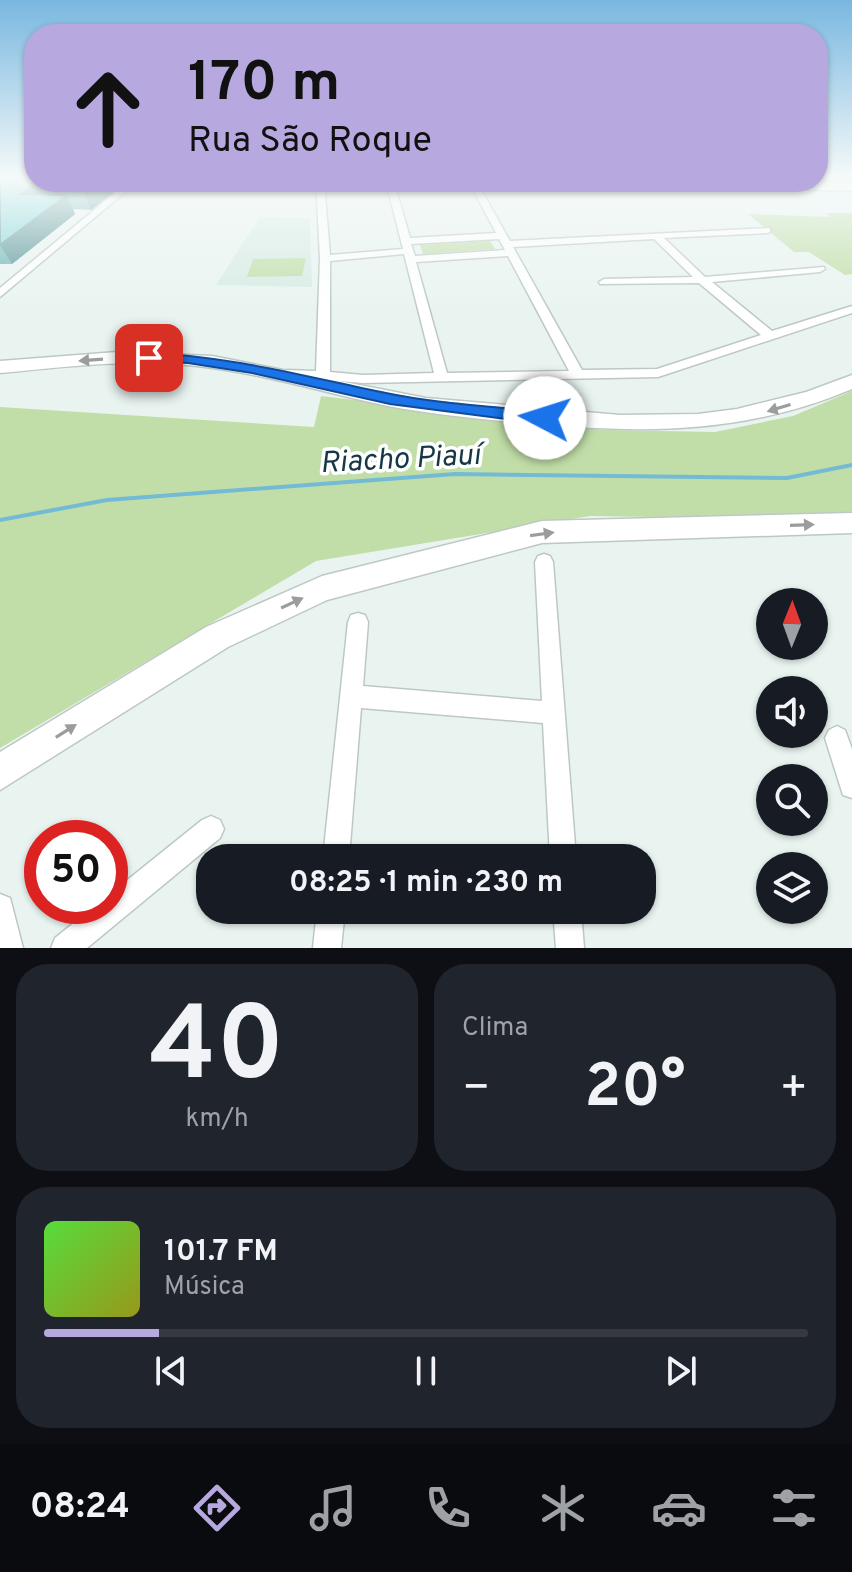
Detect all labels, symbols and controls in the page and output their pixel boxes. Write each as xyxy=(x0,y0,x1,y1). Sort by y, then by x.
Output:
text: 170 m xyxy=(188,50,340,120)
icon: ahead xyxy=(56,56,160,160)
text: Rua São Roque xyxy=(188,119,432,165)
pin xyxy=(115,324,183,392)
icon: arrive xyxy=(127,336,171,380)
one-way arrow xyxy=(78,354,103,367)
position arrow xyxy=(503,376,587,460)
one-way arrow xyxy=(767,402,791,415)
water label: Riacho Piauí xyxy=(319,437,488,483)
one-way arrow xyxy=(790,518,815,531)
one-way arrow xyxy=(530,527,555,540)
north arrow xyxy=(756,588,828,660)
map controls xyxy=(756,588,828,924)
one-way arrow xyxy=(280,596,304,609)
button: sound xyxy=(756,676,828,748)
one-way arrow xyxy=(55,724,77,738)
button: search xyxy=(756,764,828,836)
speed limit sign: 50 xyxy=(24,820,128,924)
button: layers xyxy=(756,852,828,924)
text: 08:25 · 1 min · 230 m xyxy=(289,865,563,902)
text: 40 xyxy=(149,985,285,1117)
text: Clima xyxy=(462,1012,528,1045)
text: 20° xyxy=(584,1052,686,1128)
text: − xyxy=(462,1062,490,1118)
text: + xyxy=(780,1062,808,1118)
text: km/h xyxy=(185,1103,249,1136)
text: 101.7 FM xyxy=(164,1234,278,1271)
text: Música xyxy=(164,1271,245,1304)
icon: previous xyxy=(149,1349,193,1393)
icon: pause xyxy=(404,1349,448,1393)
icon: next xyxy=(659,1349,703,1393)
icon: directions xyxy=(189,1480,245,1536)
icon: music xyxy=(305,1480,361,1536)
icon: phone xyxy=(420,1480,476,1536)
icon: climate xyxy=(535,1480,591,1536)
icon: car xyxy=(651,1480,707,1536)
icon: filters xyxy=(766,1480,822,1536)
text: 08:24 xyxy=(30,1485,130,1531)

